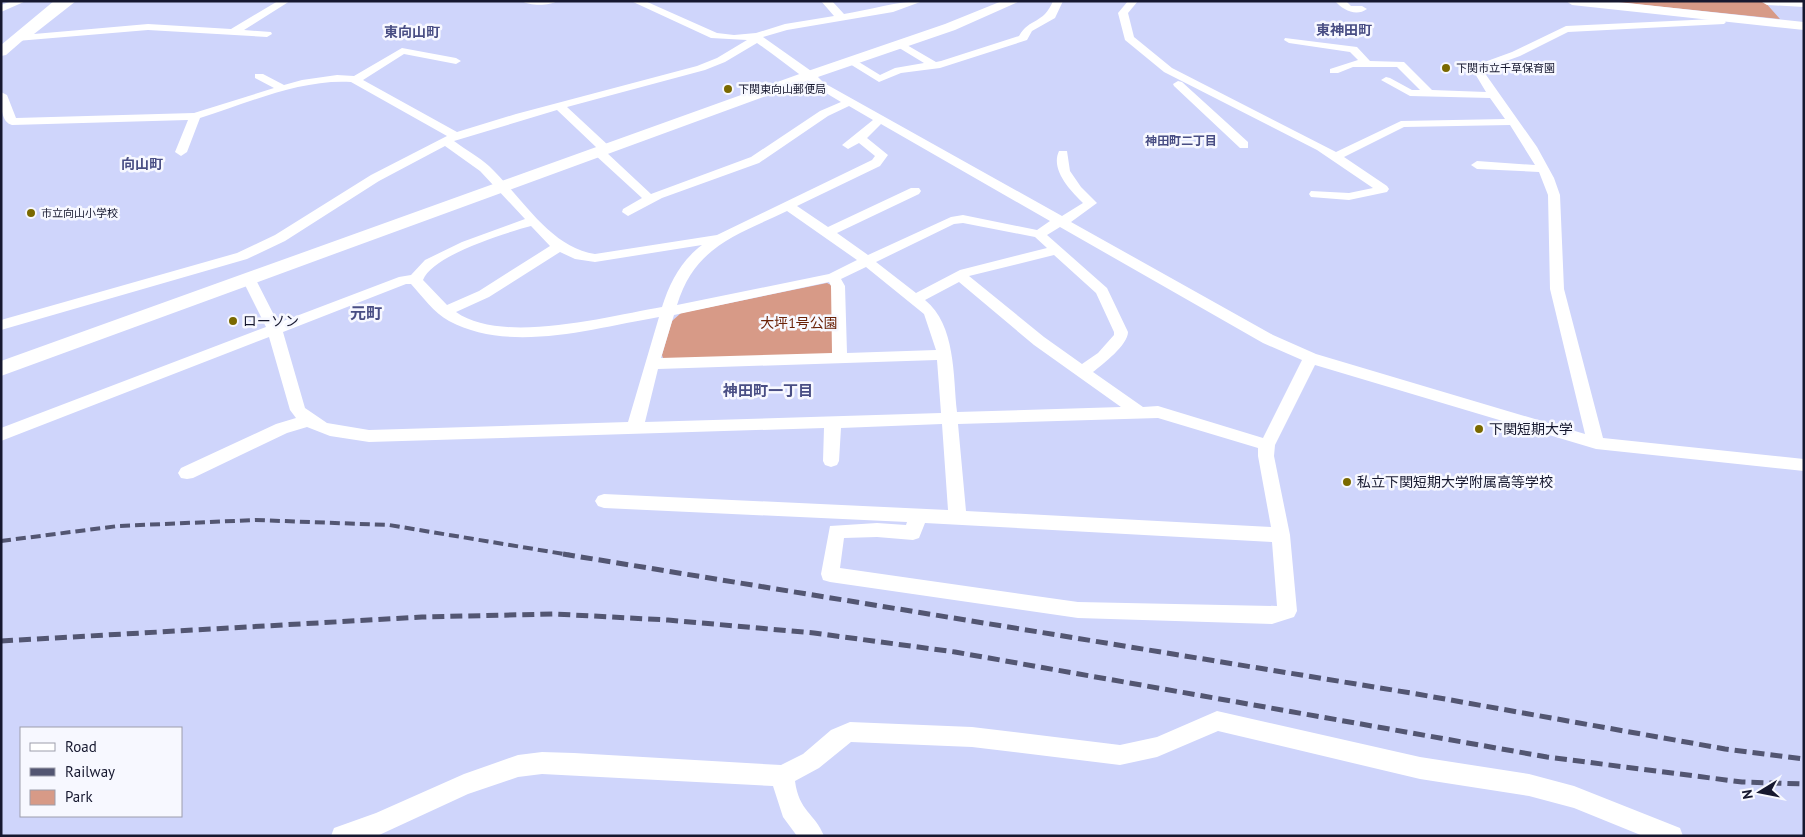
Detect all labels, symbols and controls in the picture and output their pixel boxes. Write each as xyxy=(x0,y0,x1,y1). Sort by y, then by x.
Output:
district label: 東神田町 xyxy=(1316,21,1372,39)
district label: 東向山町 xyxy=(384,23,440,41)
place label: 下関市立千草保育園 xyxy=(1456,61,1555,75)
marker: 下関市立千草保育園 xyxy=(1440,62,1452,74)
place label: 下関東向山郵便局 xyxy=(738,82,826,96)
marker: 下関東向山郵便局 xyxy=(722,83,734,95)
district label: 神田町二丁目 xyxy=(1145,133,1217,148)
district label: 向山町 xyxy=(121,155,163,173)
place label: 市立向山小学校 xyxy=(41,206,118,220)
marker: 市立向山小学校 xyxy=(25,207,37,219)
district label: 元町 xyxy=(350,303,382,323)
place label: ローソン xyxy=(243,312,299,330)
park label: 大坪1号公園 xyxy=(760,314,838,332)
marker: ローソン xyxy=(227,315,239,327)
district label: 神田町一丁目 xyxy=(722,381,813,400)
place label: 下関短期大学 xyxy=(1489,420,1573,438)
marker: 下関短期大学 xyxy=(1473,423,1485,435)
place label: 私立下関短期大学附属高等学校 xyxy=(1357,473,1553,491)
marker: 私立下関短期大学附属高等学校 xyxy=(1341,476,1353,488)
legend xyxy=(20,727,182,817)
text: Road xyxy=(65,737,97,756)
text: Railway xyxy=(65,762,115,781)
north arrow xyxy=(1735,767,1785,817)
text: Park xyxy=(65,787,93,806)
text: N xyxy=(1738,788,1757,800)

